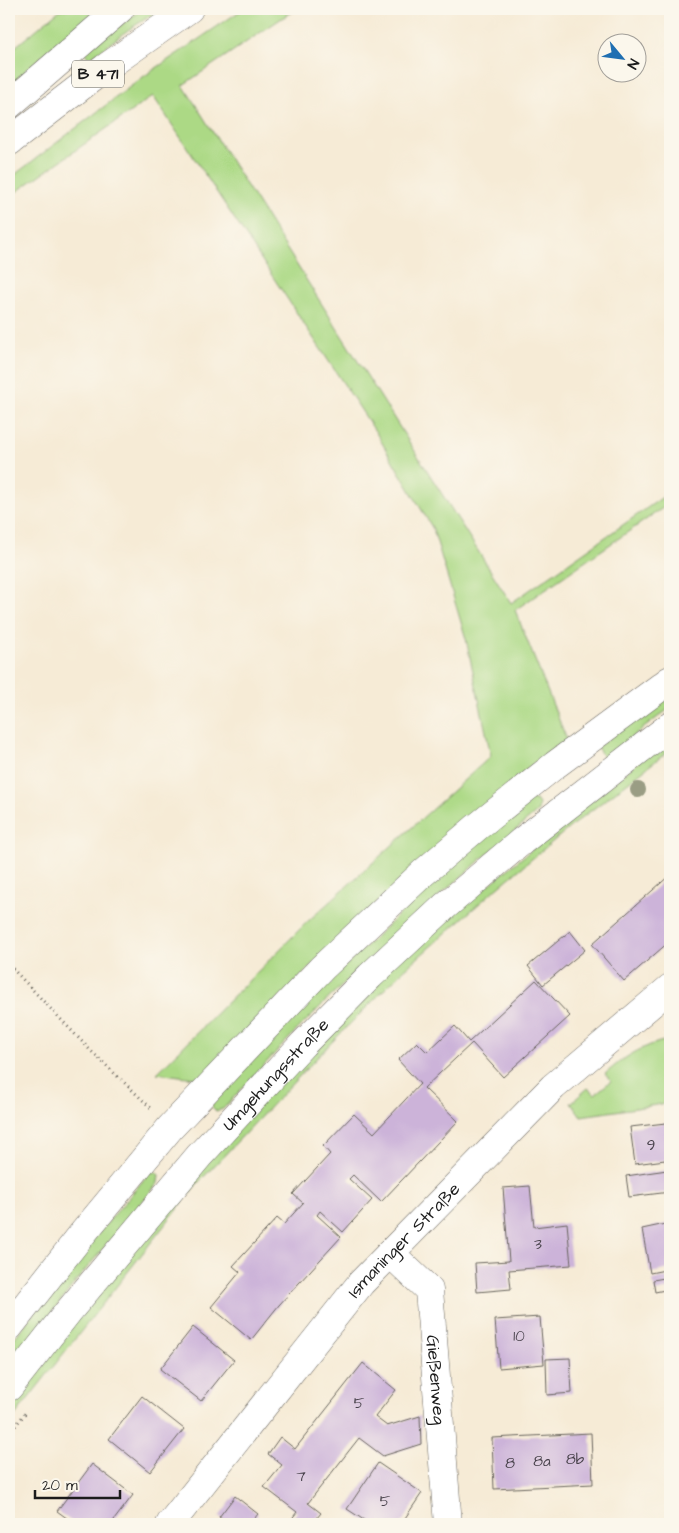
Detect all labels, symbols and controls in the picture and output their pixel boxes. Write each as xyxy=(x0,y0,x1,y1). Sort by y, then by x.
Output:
north arrow xyxy=(596,32,646,82)
text: N xyxy=(622,55,643,73)
road number: B 471 xyxy=(72,61,124,88)
street label: Umgehungsstraße xyxy=(216,1012,335,1136)
house number: 9 xyxy=(647,1135,655,1156)
street label: Ismaninger Straße xyxy=(341,1176,466,1303)
house number: 3 xyxy=(534,1234,542,1255)
house number: 10 xyxy=(513,1326,525,1347)
street label: Gießenweg xyxy=(420,1334,452,1426)
house number: 5 xyxy=(354,1393,365,1414)
house number: 8b xyxy=(566,1449,585,1470)
house number: 8a xyxy=(533,1451,551,1472)
house number: 8 xyxy=(505,1453,515,1474)
house number: 7 xyxy=(296,1466,306,1487)
scale bar xyxy=(35,1468,120,1500)
text: 20 m xyxy=(42,1475,78,1496)
house number: 5 xyxy=(380,1491,391,1512)

